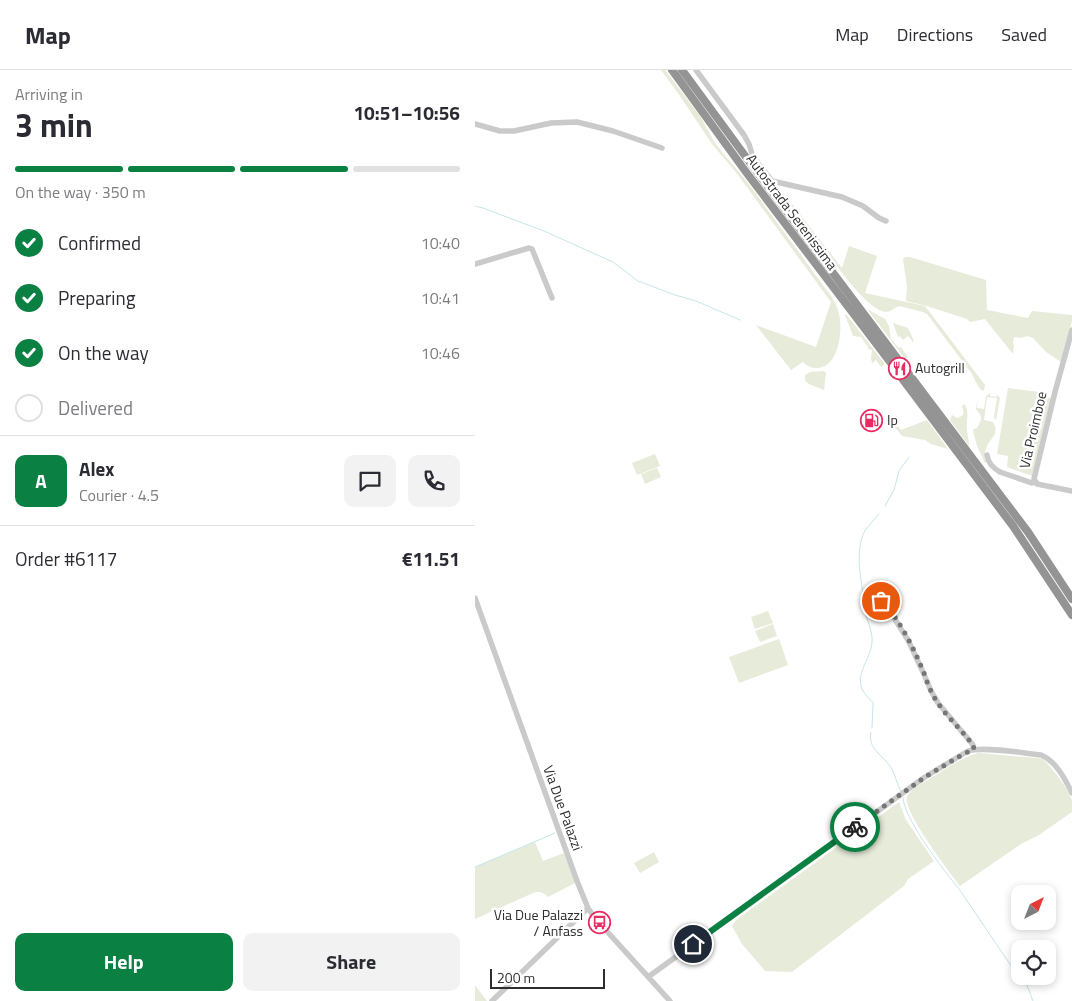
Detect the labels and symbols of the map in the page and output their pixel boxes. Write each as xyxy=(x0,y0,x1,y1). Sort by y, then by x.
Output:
street label: Autostrada Serenissima xyxy=(742,149,843,274)
restaurant icon: Autogrill xyxy=(887,356,911,380)
place label: Autogrill xyxy=(915,357,965,378)
street label: Via Proimboe xyxy=(1013,389,1052,470)
fuel station icon: Ip xyxy=(859,408,883,432)
place label: Ip xyxy=(887,409,898,430)
pin xyxy=(860,580,902,622)
street label: Via Due Palazzi xyxy=(538,762,589,853)
courier xyxy=(830,802,880,852)
north arrow xyxy=(1011,885,1056,930)
place label: Via Due Palazzi / Anfass xyxy=(494,904,583,941)
bus stop icon: Via Due Palazzi / Anfass xyxy=(587,911,611,935)
pin xyxy=(672,923,714,965)
scale bar xyxy=(490,966,605,989)

